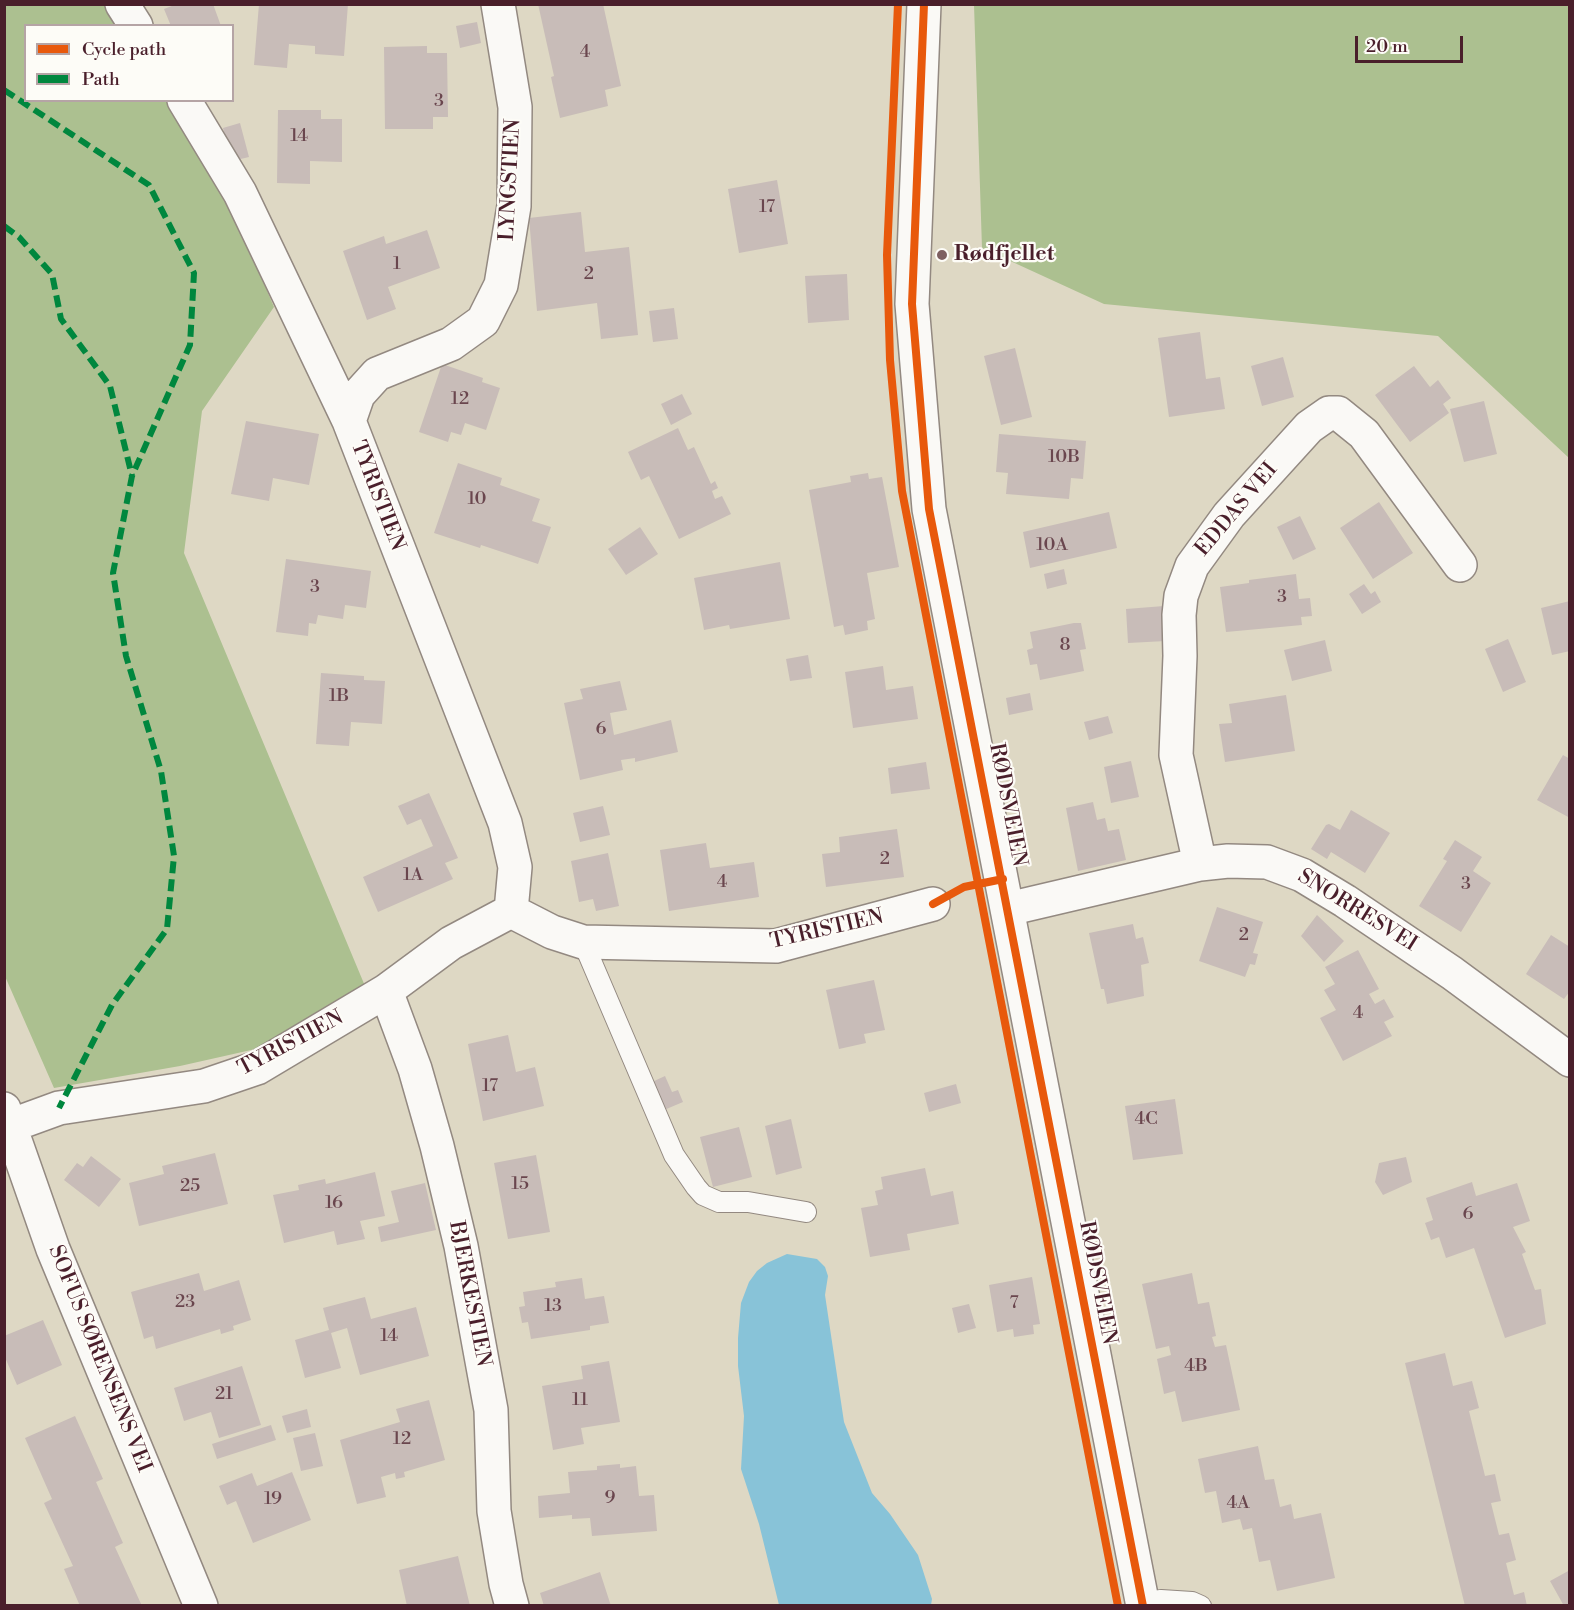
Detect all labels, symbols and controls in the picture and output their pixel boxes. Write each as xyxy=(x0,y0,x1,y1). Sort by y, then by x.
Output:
legend xyxy=(24,24,234,102)
scale bar xyxy=(1358,24,1466,62)
text: 20 m xyxy=(1366,35,1408,58)
text: Cycle path xyxy=(82,38,166,61)
house number: 4 xyxy=(580,42,590,64)
text: Path xyxy=(82,68,120,91)
house number: 3 xyxy=(434,91,444,113)
street label: LYNGSTIEN xyxy=(495,118,527,242)
house number: 14 xyxy=(290,126,308,148)
house number: 17 xyxy=(759,197,775,219)
place label: Rødfjellet xyxy=(954,242,1054,268)
marker: Rødfjellet xyxy=(935,248,949,262)
house number: 1 xyxy=(393,254,401,276)
house number: 2 xyxy=(584,264,594,286)
house number: 12 xyxy=(451,389,469,411)
street label: TYRISTIEN xyxy=(344,437,410,555)
house number: 10B xyxy=(1048,447,1080,469)
street label: EDDAS VEI xyxy=(1191,458,1283,562)
house number: 10 xyxy=(467,489,487,511)
house number: 10A xyxy=(1036,535,1068,557)
house number: 3 xyxy=(310,577,320,599)
house number: 3 xyxy=(1277,587,1287,609)
house number: 8 xyxy=(1059,635,1071,657)
house number: 1B xyxy=(329,686,349,708)
house number: 6 xyxy=(596,719,606,741)
street label: RØDSVEIEN xyxy=(983,741,1031,869)
house number: 2 xyxy=(880,849,890,871)
street label: SNORRESVEI xyxy=(1293,864,1421,958)
house number: 1A xyxy=(403,865,423,887)
house number: 4 xyxy=(717,872,727,894)
house number: 3 xyxy=(1461,874,1471,896)
street label: TYRISTIEN xyxy=(768,905,886,955)
house number: 2 xyxy=(1239,925,1249,947)
house number: 4 xyxy=(1353,1003,1363,1025)
street label: TYRISTIEN xyxy=(234,1006,348,1082)
house number: 17 xyxy=(482,1076,498,1098)
house number: 4C xyxy=(1134,1109,1158,1131)
house number: 15 xyxy=(511,1174,529,1196)
house number: 25 xyxy=(180,1176,200,1198)
house number: 16 xyxy=(325,1193,343,1215)
house number: 6 xyxy=(1463,1204,1473,1226)
street label: BJERKESTIEN xyxy=(443,1219,495,1369)
street label: RØDSVEIEN xyxy=(1073,1219,1121,1347)
street label: SOFUS SØRENSENS VEI xyxy=(42,1242,156,1476)
house number: 23 xyxy=(175,1292,195,1314)
house number: 7 xyxy=(1009,1293,1019,1315)
house number: 13 xyxy=(544,1296,562,1318)
house number: 14 xyxy=(380,1326,398,1348)
house number: 4B xyxy=(1184,1356,1208,1378)
house number: 21 xyxy=(215,1384,233,1406)
house number: 11 xyxy=(572,1390,588,1412)
house number: 12 xyxy=(393,1429,411,1451)
house number: 9 xyxy=(605,1488,615,1510)
house number: 19 xyxy=(264,1489,282,1511)
house number: 4A xyxy=(1226,1493,1250,1515)

